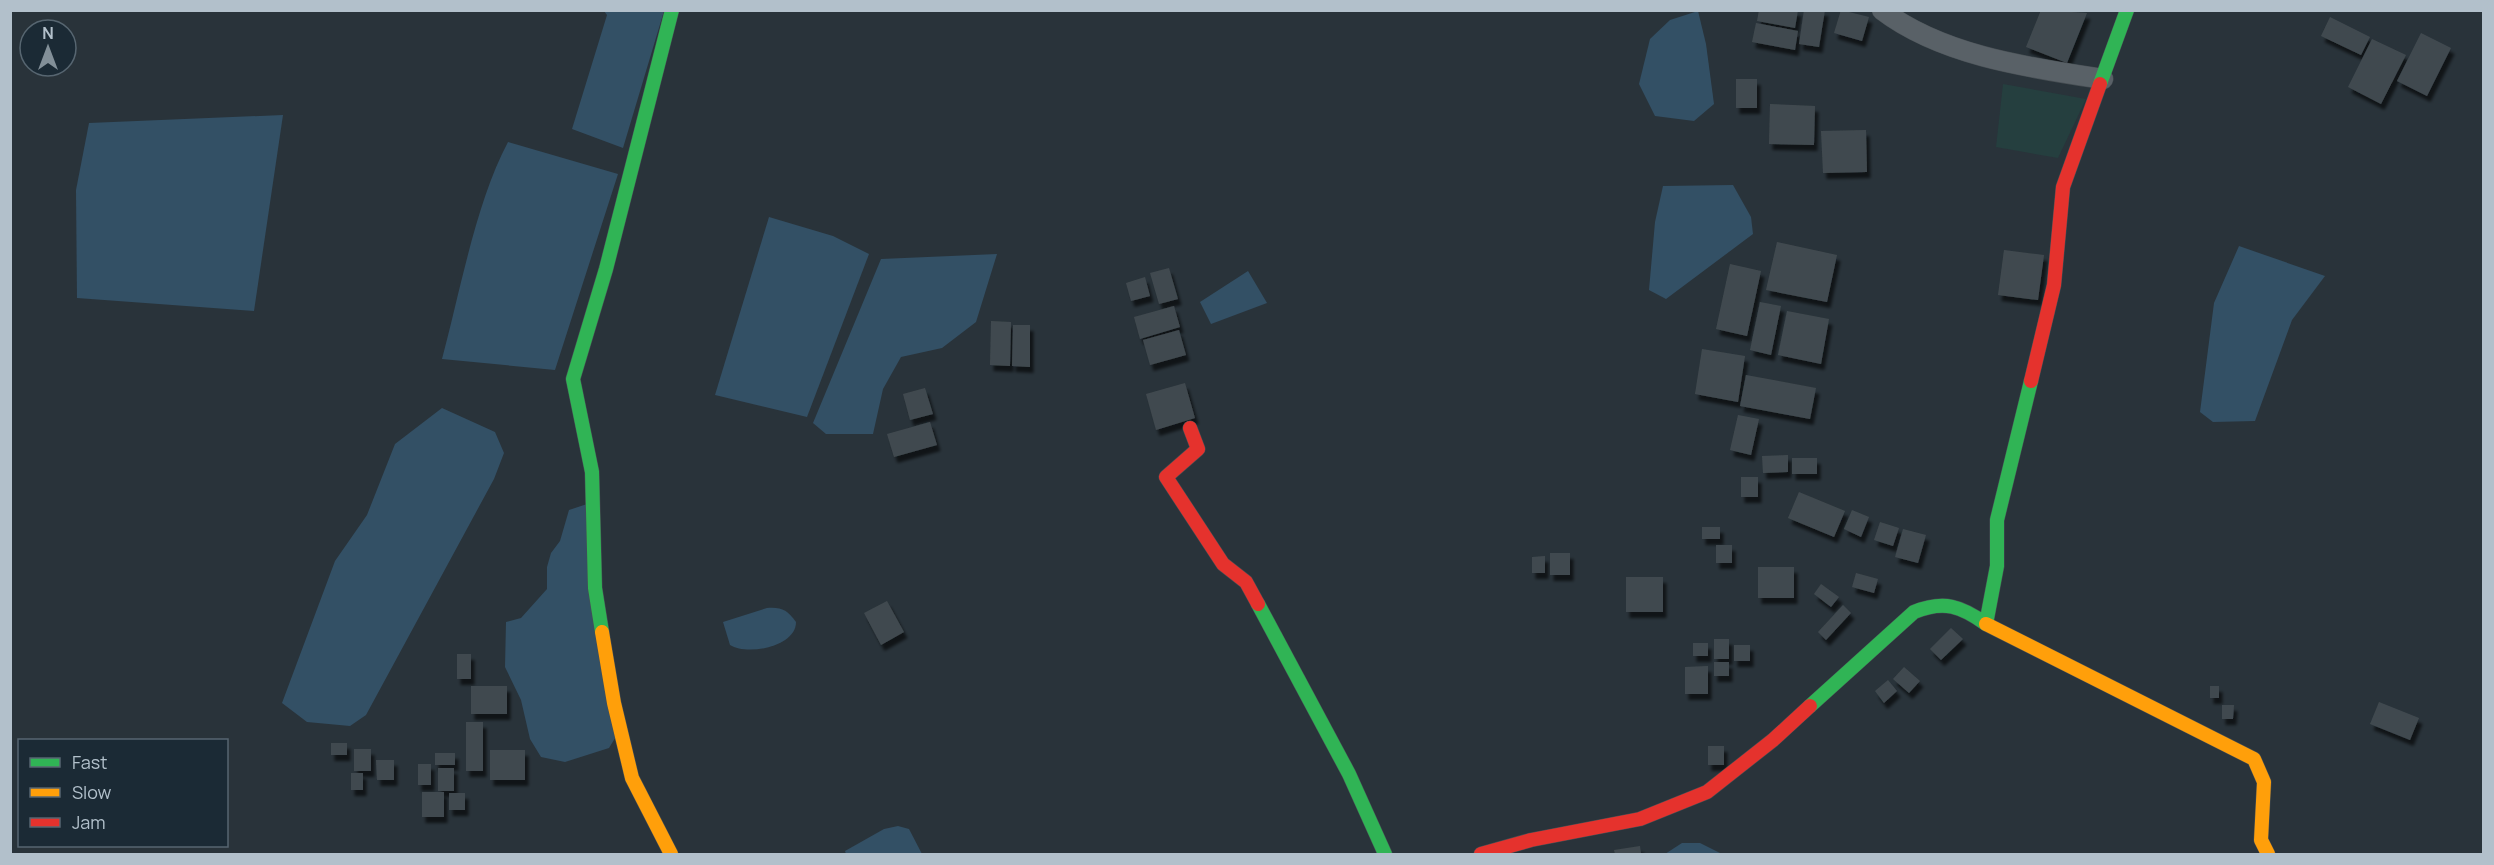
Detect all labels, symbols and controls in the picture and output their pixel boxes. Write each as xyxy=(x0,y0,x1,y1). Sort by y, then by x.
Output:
north arrow xyxy=(18,18,78,78)
text: N xyxy=(42,22,54,44)
legend xyxy=(18,739,228,847)
text: Fast xyxy=(72,750,107,774)
text: Slow xyxy=(72,780,112,804)
text: Jam xyxy=(72,810,106,834)

